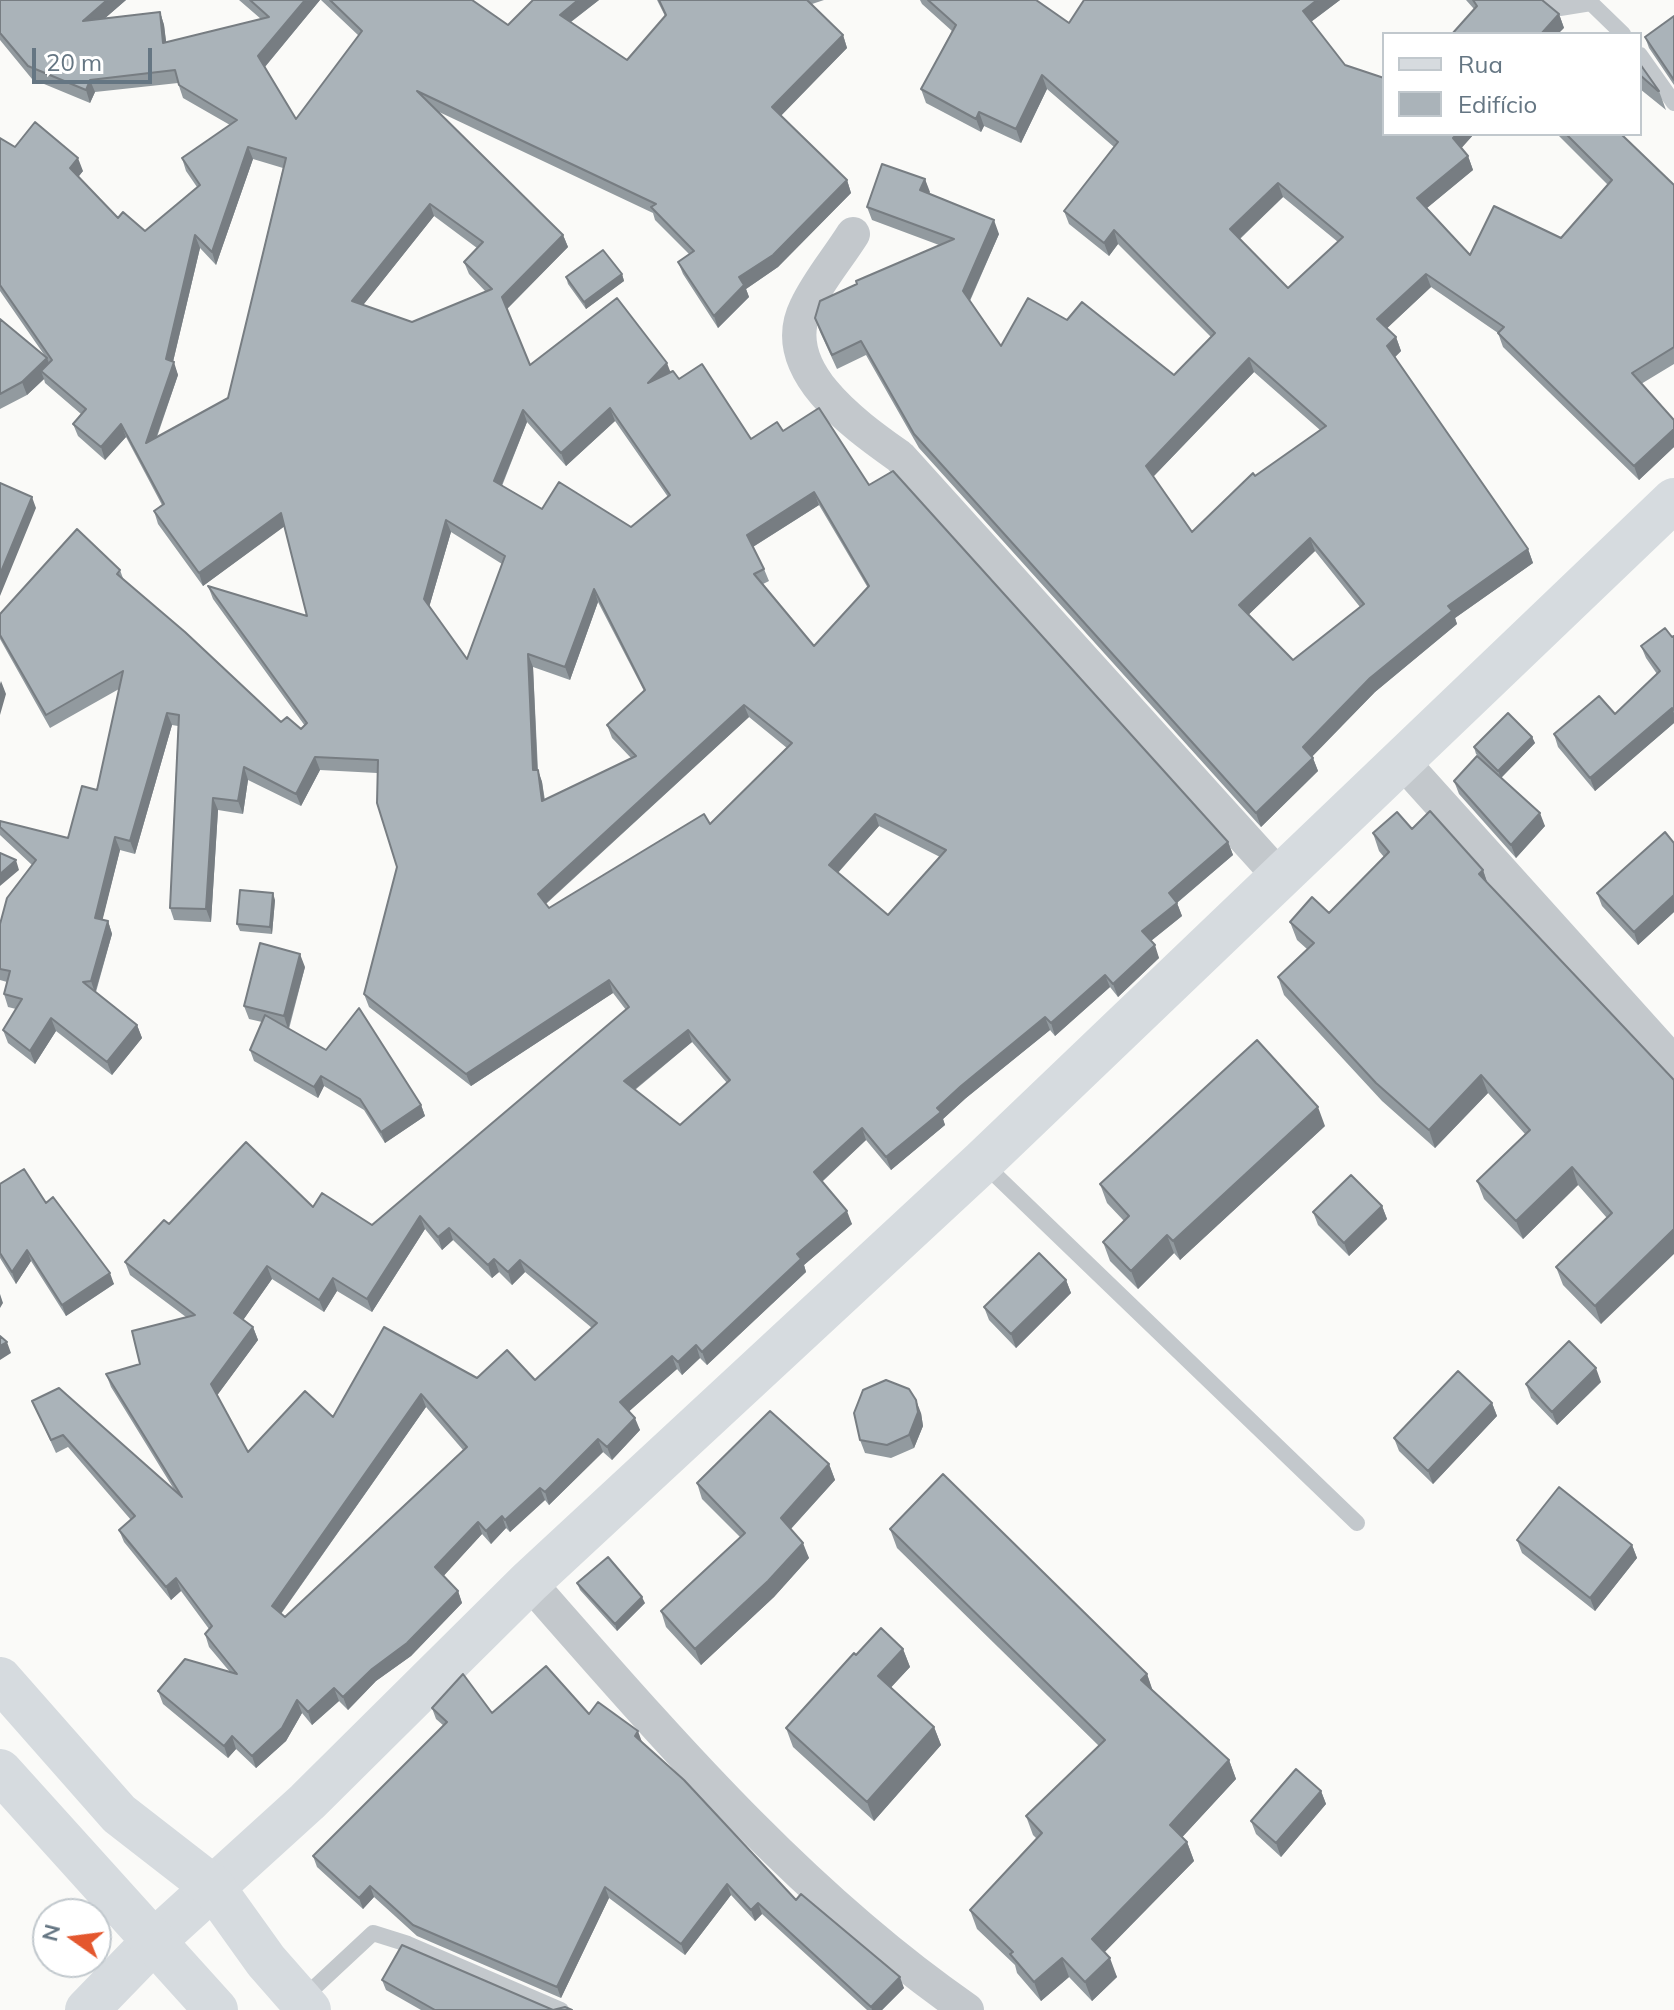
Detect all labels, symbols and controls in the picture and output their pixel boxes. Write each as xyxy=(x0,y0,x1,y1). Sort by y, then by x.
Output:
scale bar xyxy=(36,32,156,82)
legend xyxy=(1382,32,1642,136)
text: 20 m xyxy=(46,47,102,77)
text: Rua xyxy=(1458,49,1503,79)
text: Edifício xyxy=(1458,89,1537,119)
north arrow xyxy=(32,1898,112,1978)
text: N xyxy=(35,1921,66,1944)

